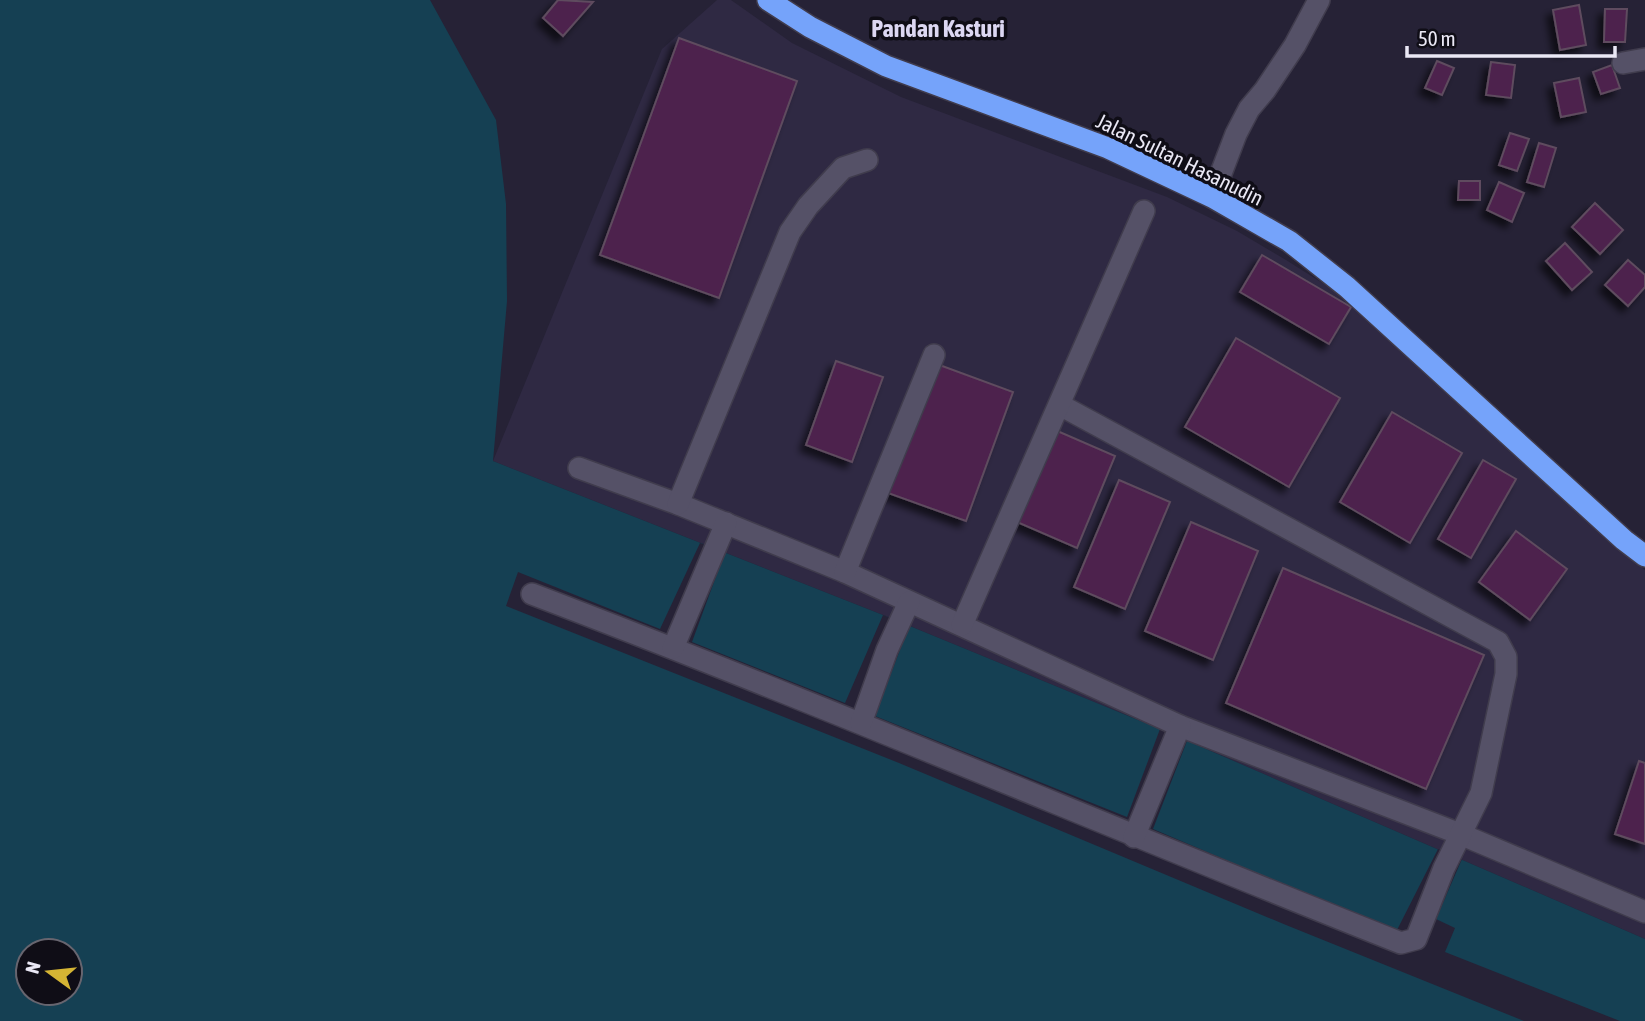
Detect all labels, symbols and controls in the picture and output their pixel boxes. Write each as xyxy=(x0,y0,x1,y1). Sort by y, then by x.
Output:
scale bar xyxy=(1407,14,1615,58)
district label: Pandan Kasturi xyxy=(871,15,1005,42)
text: 50 m xyxy=(1418,26,1456,50)
street label: Jalan Sultan Hasanudin xyxy=(1093,108,1267,210)
north arrow xyxy=(14,937,84,1007)
text: N xyxy=(21,959,45,976)

